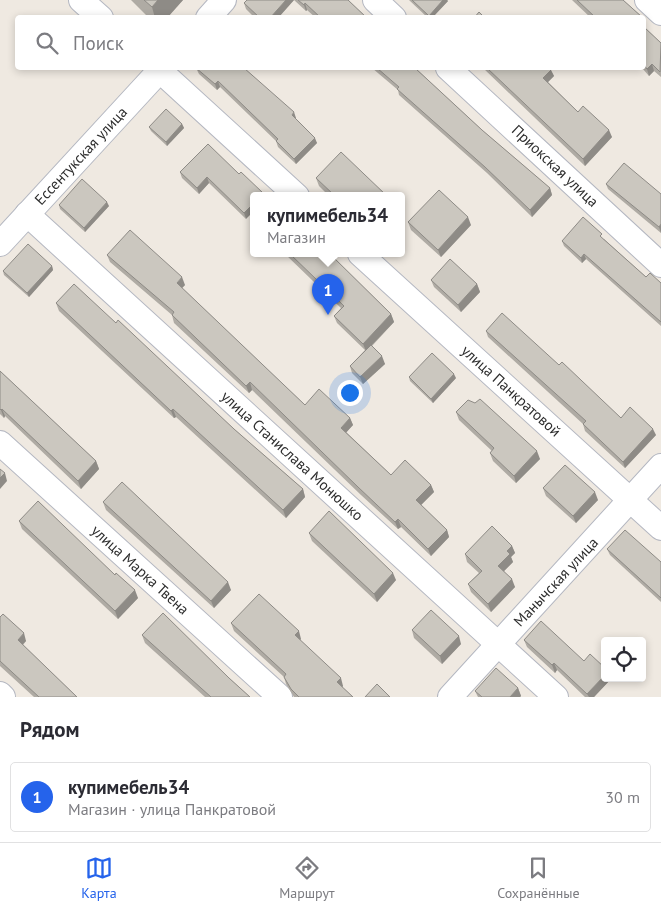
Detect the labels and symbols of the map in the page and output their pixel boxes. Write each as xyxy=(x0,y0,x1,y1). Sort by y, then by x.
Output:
street label: Ессентукская улица xyxy=(30,103,131,209)
street label: Приокская улица xyxy=(508,121,603,211)
pin: 1 xyxy=(312,274,344,315)
street label: улица Панкратовой xyxy=(457,341,565,440)
your location xyxy=(337,380,363,406)
street label: улица Станислава Монюшко xyxy=(217,387,367,525)
street label: улица Марка Твена xyxy=(88,521,193,619)
street label: Манычская улица xyxy=(509,533,602,630)

